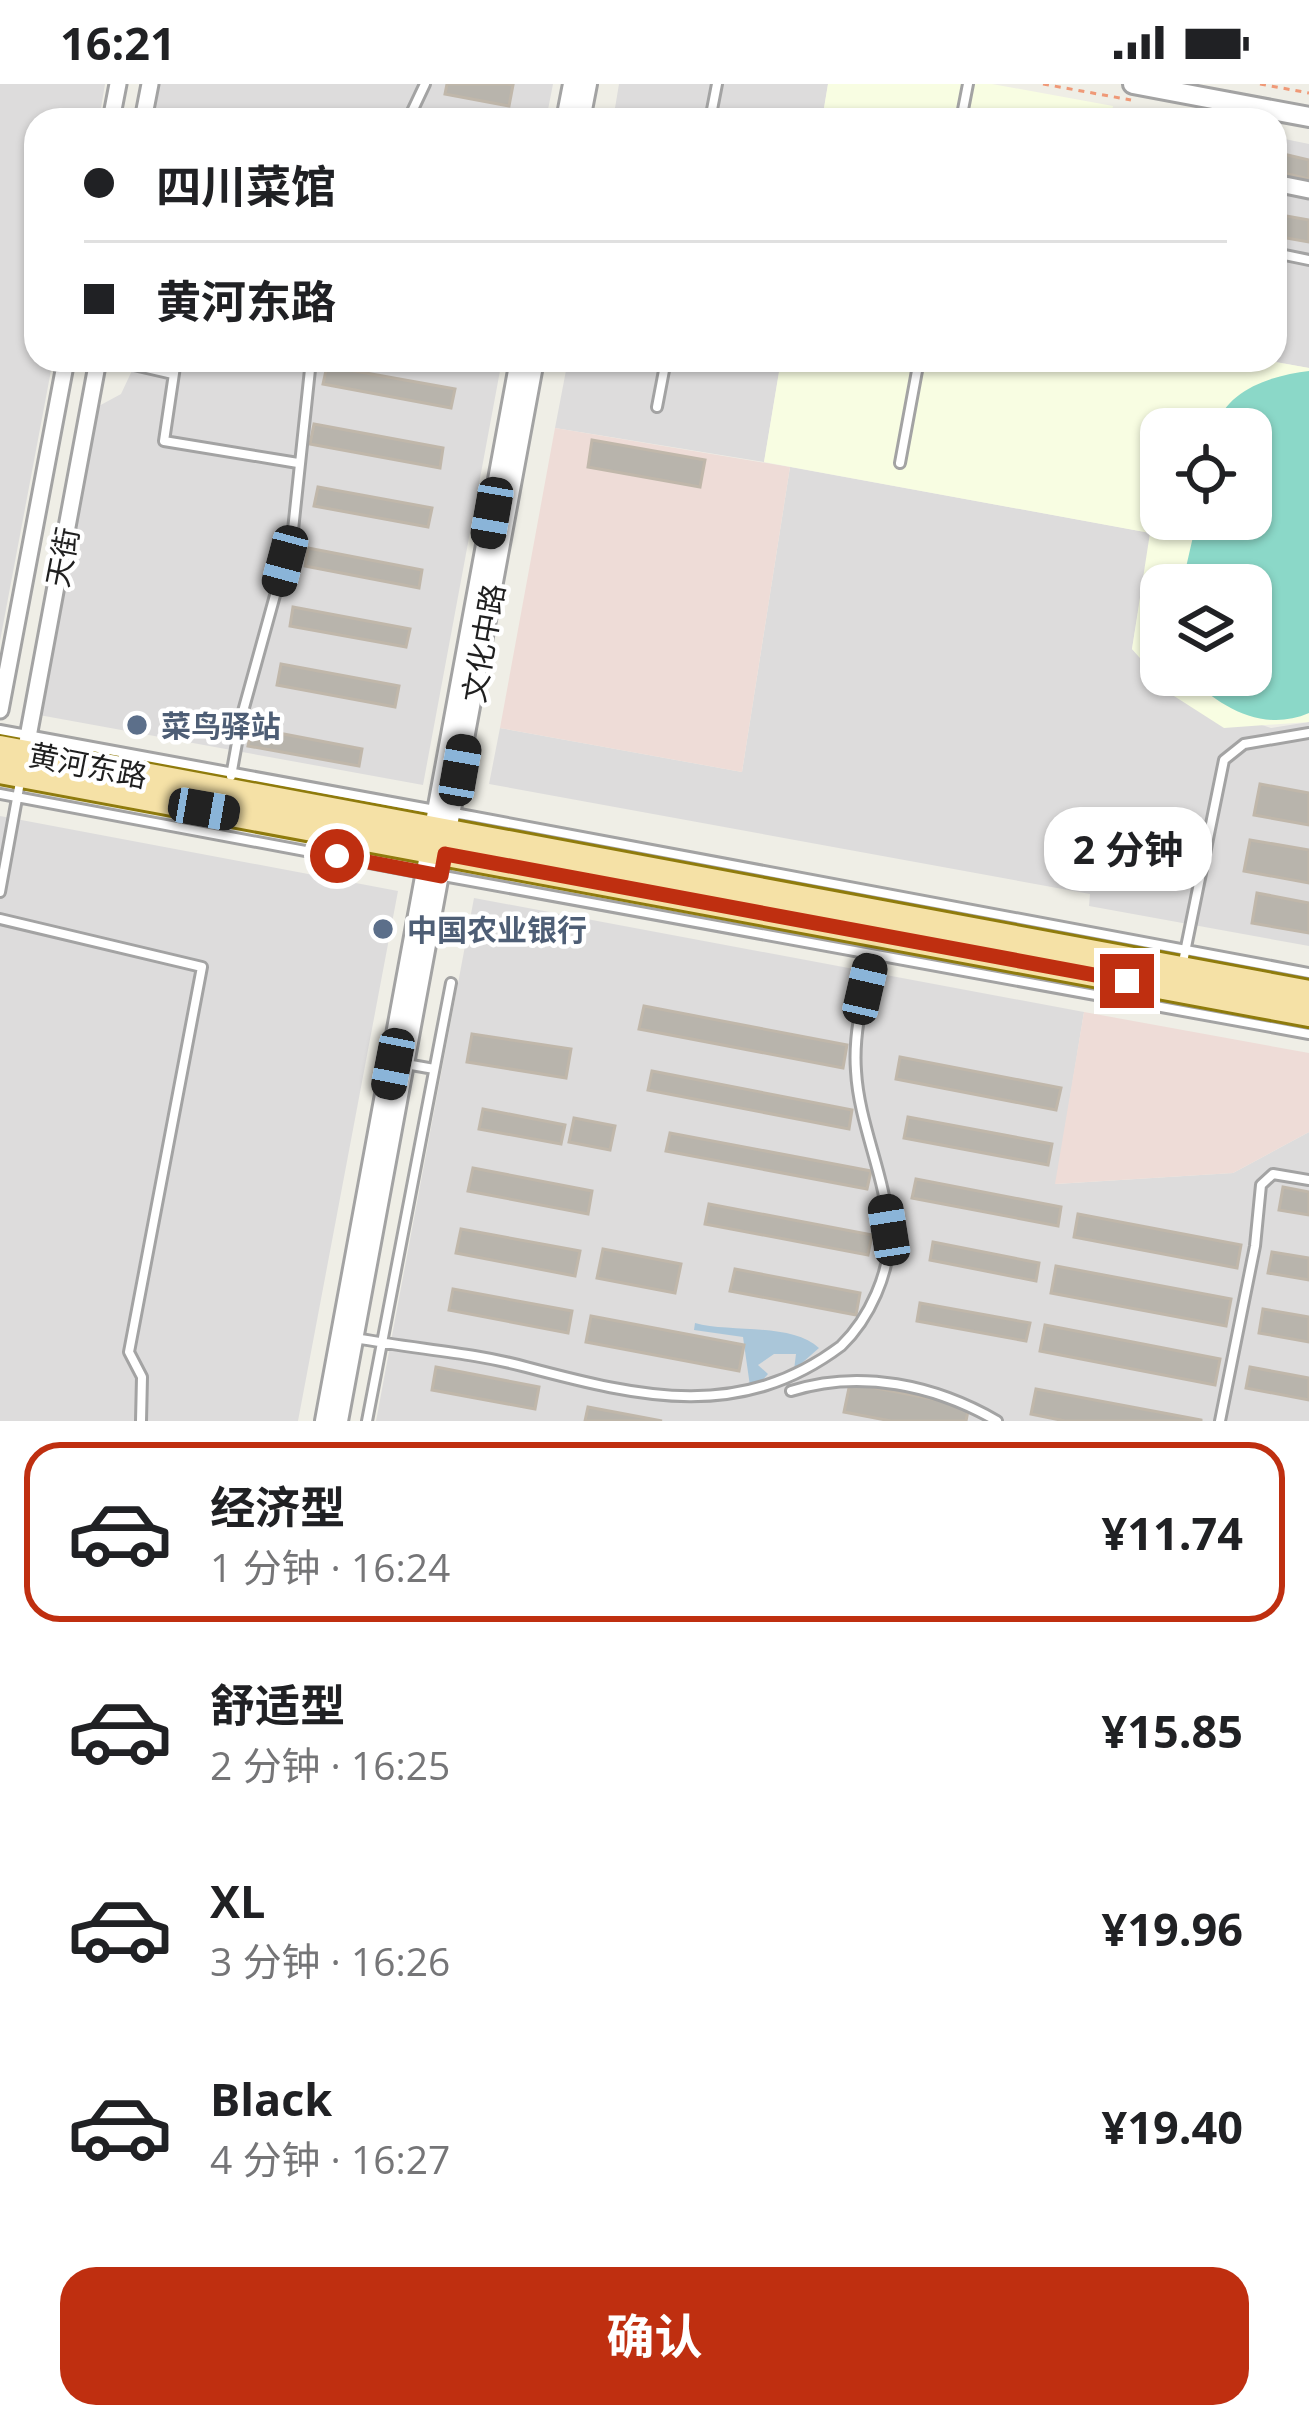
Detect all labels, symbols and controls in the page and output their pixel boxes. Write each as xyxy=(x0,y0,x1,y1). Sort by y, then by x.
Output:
text: 16:21 xyxy=(60,12,176,73)
text: 四川菜馆 xyxy=(156,155,336,216)
text: 黄河东路 xyxy=(156,270,336,331)
map controls xyxy=(1140,408,1272,696)
button: locate xyxy=(1140,408,1272,540)
car xyxy=(468,474,516,552)
car xyxy=(258,522,312,600)
street label: 天街 xyxy=(36,524,88,590)
button: layers xyxy=(1140,564,1272,696)
street label: 文化中路 xyxy=(452,580,514,706)
place label: 菜鸟驿站 xyxy=(161,705,281,746)
marker: 菜鸟驿站 xyxy=(124,712,150,738)
car xyxy=(436,731,484,809)
street label: 黄河东路 xyxy=(25,733,151,797)
car xyxy=(165,785,243,833)
callout: 2 分钟 xyxy=(1043,807,1211,891)
text: 2 分钟 xyxy=(1073,822,1183,875)
route start xyxy=(310,829,364,883)
place label: 中国农业银行 xyxy=(407,909,587,950)
marker: 中国农业银行 xyxy=(370,916,396,942)
car xyxy=(839,950,891,1028)
route end xyxy=(1100,954,1154,1008)
car xyxy=(368,1025,418,1103)
car xyxy=(866,1192,912,1268)
text: 经济型 xyxy=(210,1476,345,1537)
icon: car xyxy=(66,1478,174,1586)
text: ¥11.74 xyxy=(1102,1502,1243,1563)
text: 1 分钟 · 16:24 xyxy=(210,1540,450,1593)
text: 舒适型 xyxy=(210,1674,345,1735)
icon: car xyxy=(66,1676,174,1784)
text: ¥15.85 xyxy=(1102,1700,1243,1761)
text: 2 分钟 · 16:25 xyxy=(210,1738,450,1791)
text: XL xyxy=(210,1870,265,1931)
icon: car xyxy=(66,1874,174,1982)
text: ¥19.96 xyxy=(1102,1898,1243,1959)
text: 3 分钟 · 16:26 xyxy=(210,1934,450,1987)
text: Black xyxy=(210,2068,332,2129)
icon: car xyxy=(66,2072,174,2180)
text: ¥19.40 xyxy=(1102,2096,1243,2157)
text: 4 分钟 · 16:27 xyxy=(210,2132,450,2185)
button: 确认 xyxy=(60,2267,1249,2405)

